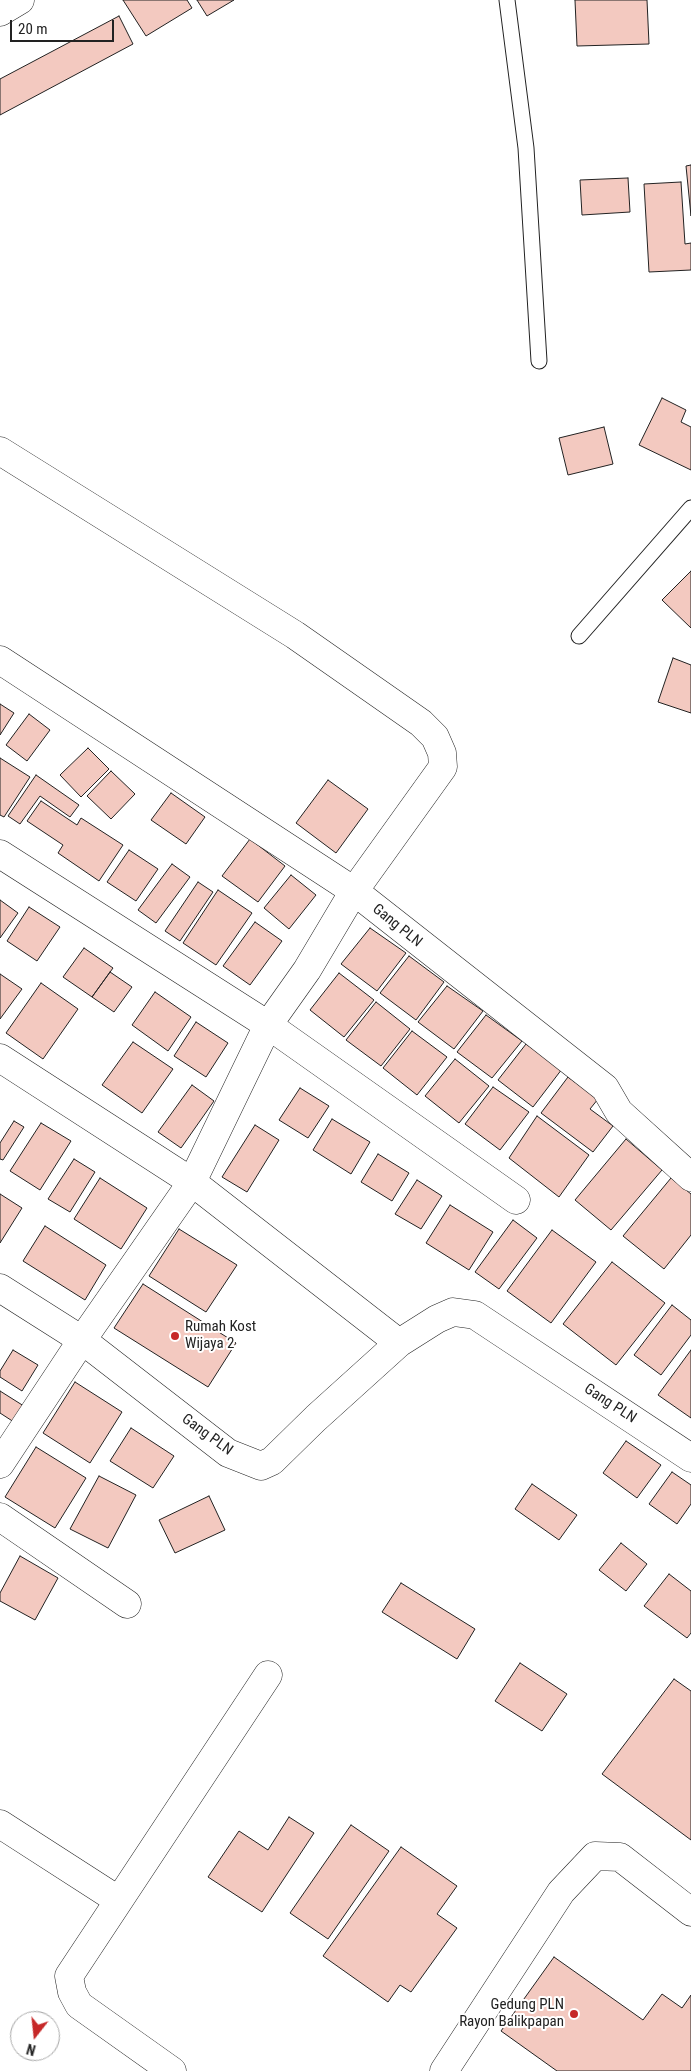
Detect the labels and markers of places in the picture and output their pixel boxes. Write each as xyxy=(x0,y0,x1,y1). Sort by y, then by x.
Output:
place label: Rumah Kost Wijaya 2 xyxy=(185,1318,256,1353)
marker: Rumah Kost Wijaya 2 xyxy=(169,1330,181,1342)
place label: Gedung PLN Rayon Balikpapan xyxy=(459,1996,564,2031)
marker: Gedung PLN Rayon Balikpapan xyxy=(568,2008,580,2020)

